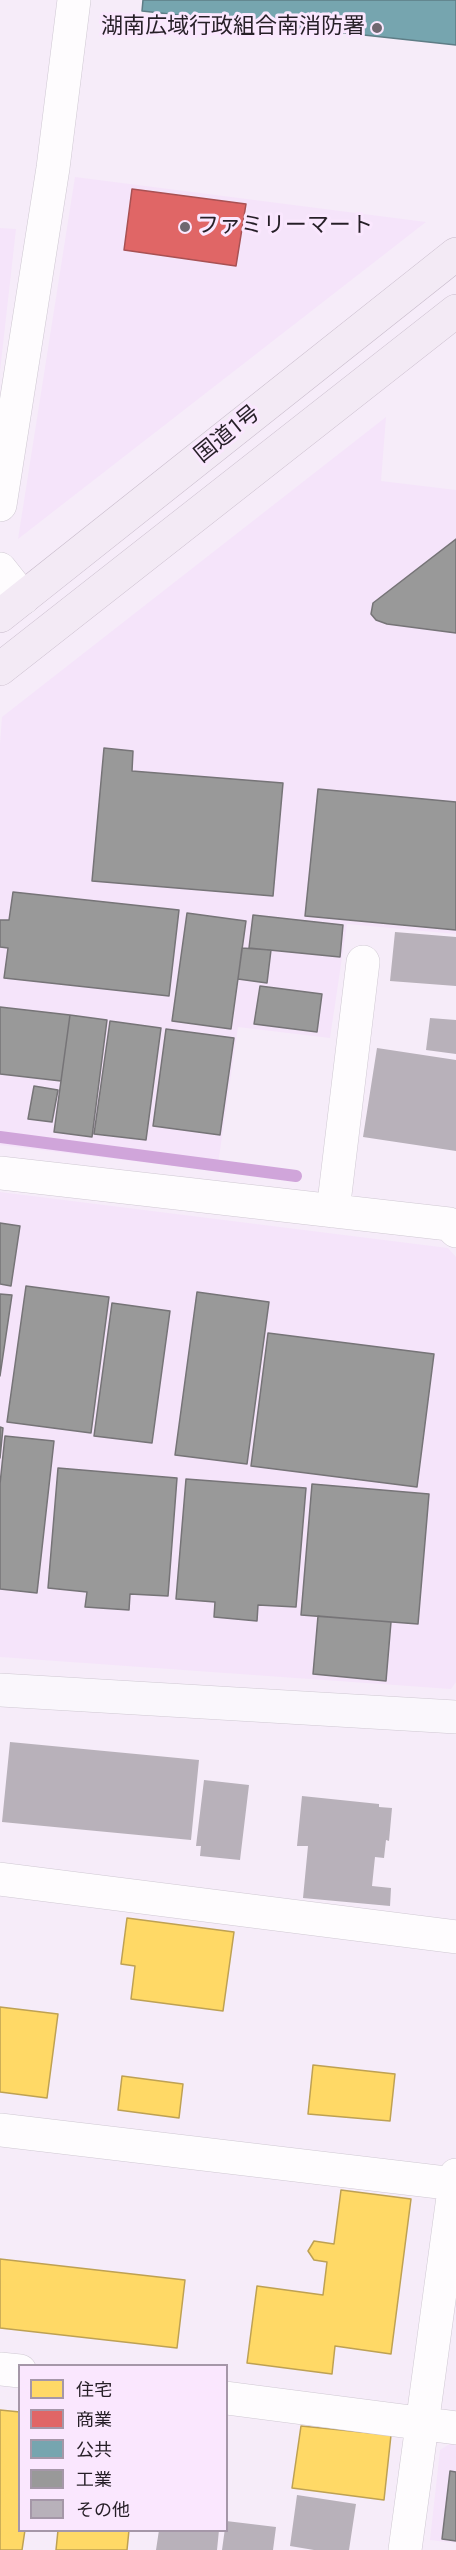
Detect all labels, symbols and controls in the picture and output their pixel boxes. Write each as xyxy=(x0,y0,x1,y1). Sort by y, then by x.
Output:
place label: 湖南広域行政組合南消防署 xyxy=(101,15,365,41)
marker: 湖南広域行政組合南消防署 xyxy=(370,21,384,35)
place label: ファミリーマート xyxy=(197,214,373,240)
marker: ファミリーマート xyxy=(178,220,192,234)
street label: 国道1号 xyxy=(190,401,266,469)
legend xyxy=(18,2364,228,2532)
text: 住宅 xyxy=(76,2377,112,2403)
text: 商業 xyxy=(76,2407,112,2433)
text: 公共 xyxy=(76,2437,112,2463)
text: 工業 xyxy=(76,2467,112,2493)
text: その他 xyxy=(76,2497,130,2523)

